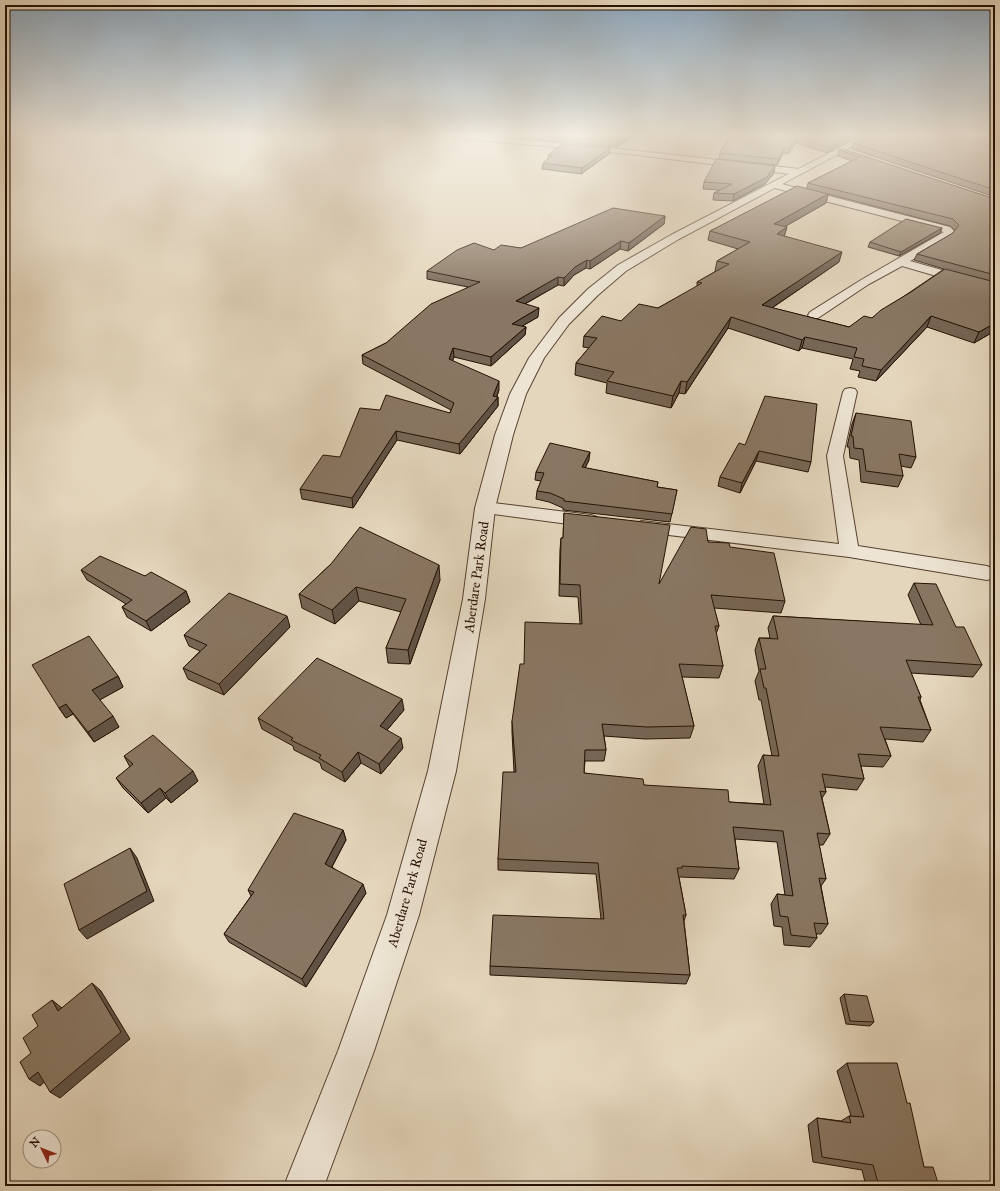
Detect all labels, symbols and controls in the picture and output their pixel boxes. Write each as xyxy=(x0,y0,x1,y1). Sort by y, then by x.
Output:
street label: Aberdare Park Road xyxy=(460,520,493,635)
street label: Aberdare Park Road xyxy=(384,837,431,950)
north arrow xyxy=(22,1129,62,1169)
text: N xyxy=(27,1134,43,1150)

